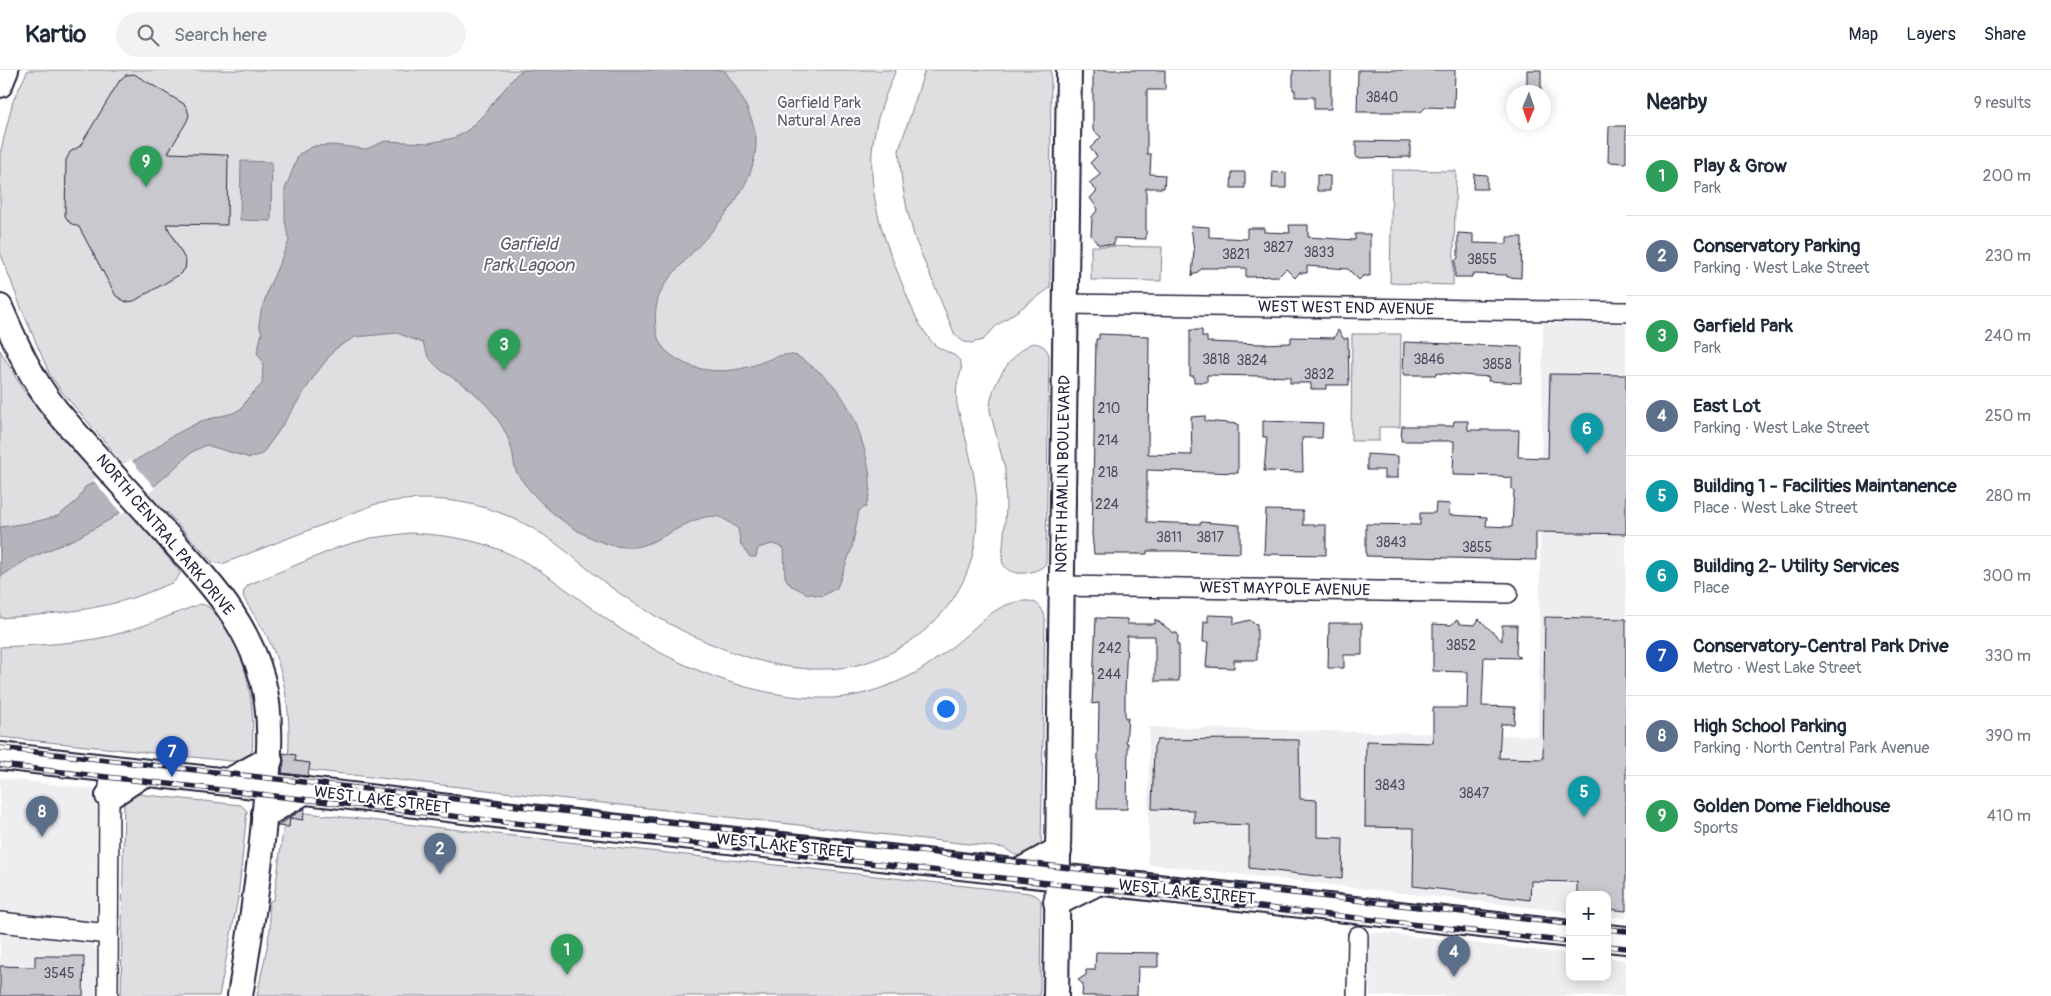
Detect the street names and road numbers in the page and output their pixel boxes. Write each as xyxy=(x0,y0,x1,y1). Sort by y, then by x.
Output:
street label: WEST WEST END AVENUE xyxy=(1258,296,1434,320)
street label: NORTH HAMLIN BOULEVARD xyxy=(1051,375,1075,573)
street label: NORTH CENTRAL PARK DRIVE xyxy=(92,450,238,620)
street label: WEST MAYPOLE AVENUE xyxy=(1199,578,1371,600)
street label: WEST LAKE STREET xyxy=(313,782,452,818)
street label: WEST LAKE STREET xyxy=(716,829,855,863)
street label: WEST LAKE STREET xyxy=(1118,875,1257,909)

